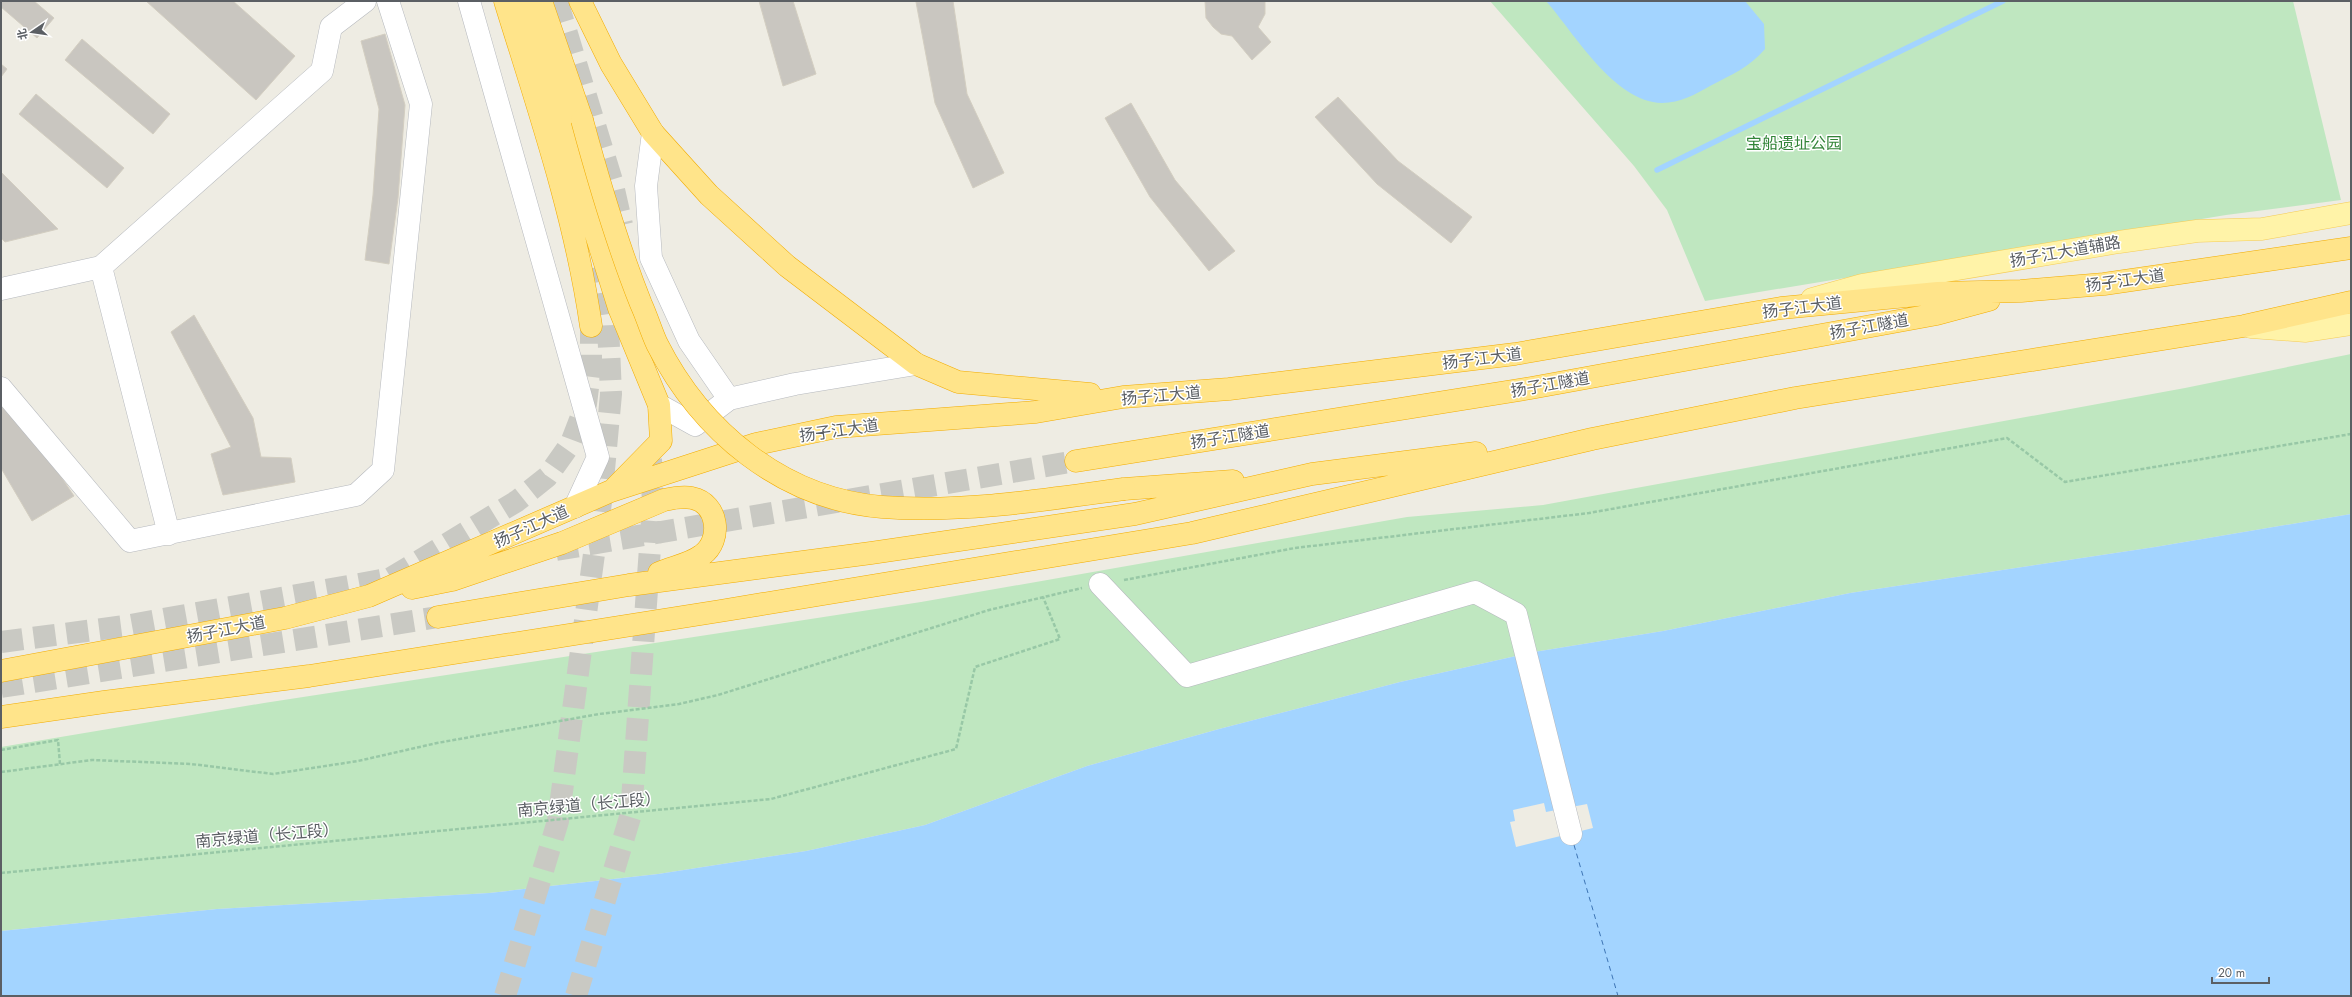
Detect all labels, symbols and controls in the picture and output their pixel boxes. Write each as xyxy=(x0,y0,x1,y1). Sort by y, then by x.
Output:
north arrow xyxy=(12,12,52,52)
text: 北 xyxy=(13,27,31,41)
park label: 宝船遗址公园 xyxy=(1746,132,1842,155)
street label: 扬子江大道辅路 xyxy=(2008,230,2122,273)
street label: 扬子江大道 xyxy=(2084,264,2166,297)
street label: 扬子江大道 xyxy=(1761,291,1843,324)
street label: 扬子江隧道 xyxy=(1828,308,1910,345)
street label: 扬子江大道 xyxy=(1441,342,1523,375)
street label: 扬子江隧道 xyxy=(1509,366,1591,403)
street label: 扬子江大道 xyxy=(1120,381,1202,410)
street label: 扬子江大道 xyxy=(798,414,880,447)
street label: 扬子江隧道 xyxy=(1189,419,1271,454)
street label: 扬子江大道 xyxy=(490,500,572,553)
street label: 扬子江大道 xyxy=(185,611,268,648)
street label: 南京绿道（长江段） xyxy=(516,787,662,822)
street label: 南京绿道（长江段） xyxy=(194,818,340,853)
scale bar xyxy=(2212,959,2269,985)
text: 20 m xyxy=(2218,964,2245,982)

